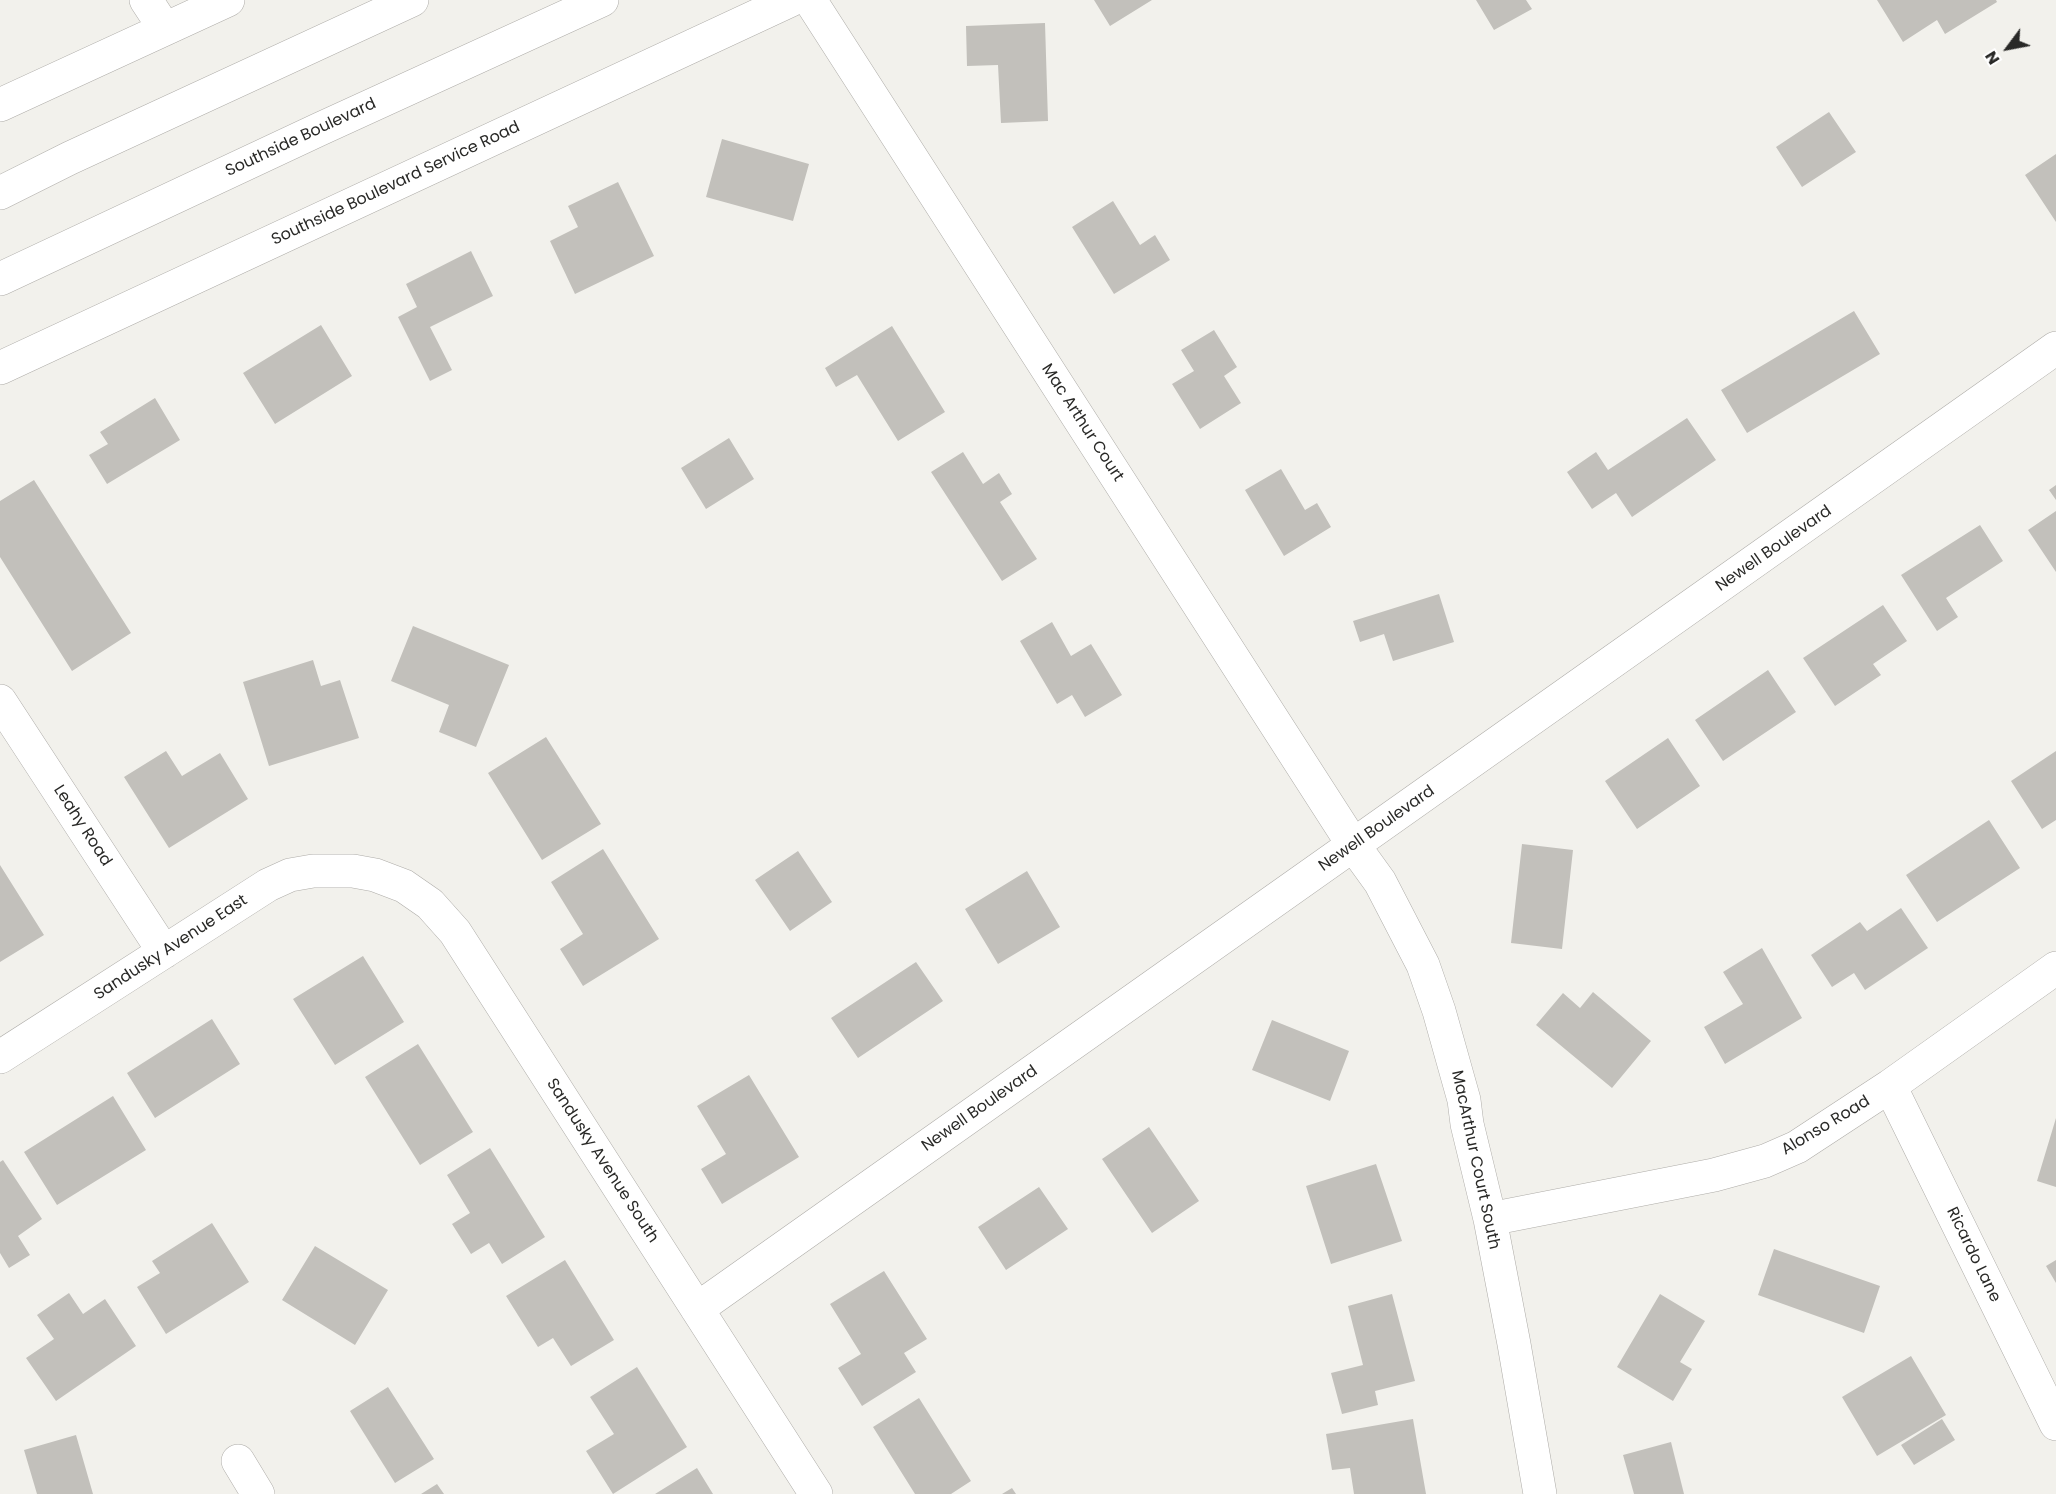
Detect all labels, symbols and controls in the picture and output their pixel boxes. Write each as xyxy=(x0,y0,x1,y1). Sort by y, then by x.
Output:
north arrow xyxy=(1978,18,2038,78)
text: N xyxy=(1979,47,2005,69)
street label: Southside Boulevard xyxy=(223,95,379,181)
street label: Southside Boulevard Service Road xyxy=(269,118,523,250)
street label: Mac Arthur Court xyxy=(1037,361,1127,485)
street label: Newell Boulevard xyxy=(1712,502,1836,596)
street label: Leahy Road xyxy=(49,782,115,870)
street label: Newell Boulevard xyxy=(1315,782,1439,876)
street label: Sandusky Avenue East xyxy=(91,891,251,1005)
street label: Newell Boulevard xyxy=(918,1062,1042,1156)
street label: MacArthur Court South xyxy=(1447,1069,1503,1251)
street label: Sandusky Avenue South xyxy=(542,1075,662,1247)
street label: Alonso Road xyxy=(1778,1092,1874,1160)
street label: Ricardo Lane xyxy=(1942,1204,2004,1306)

